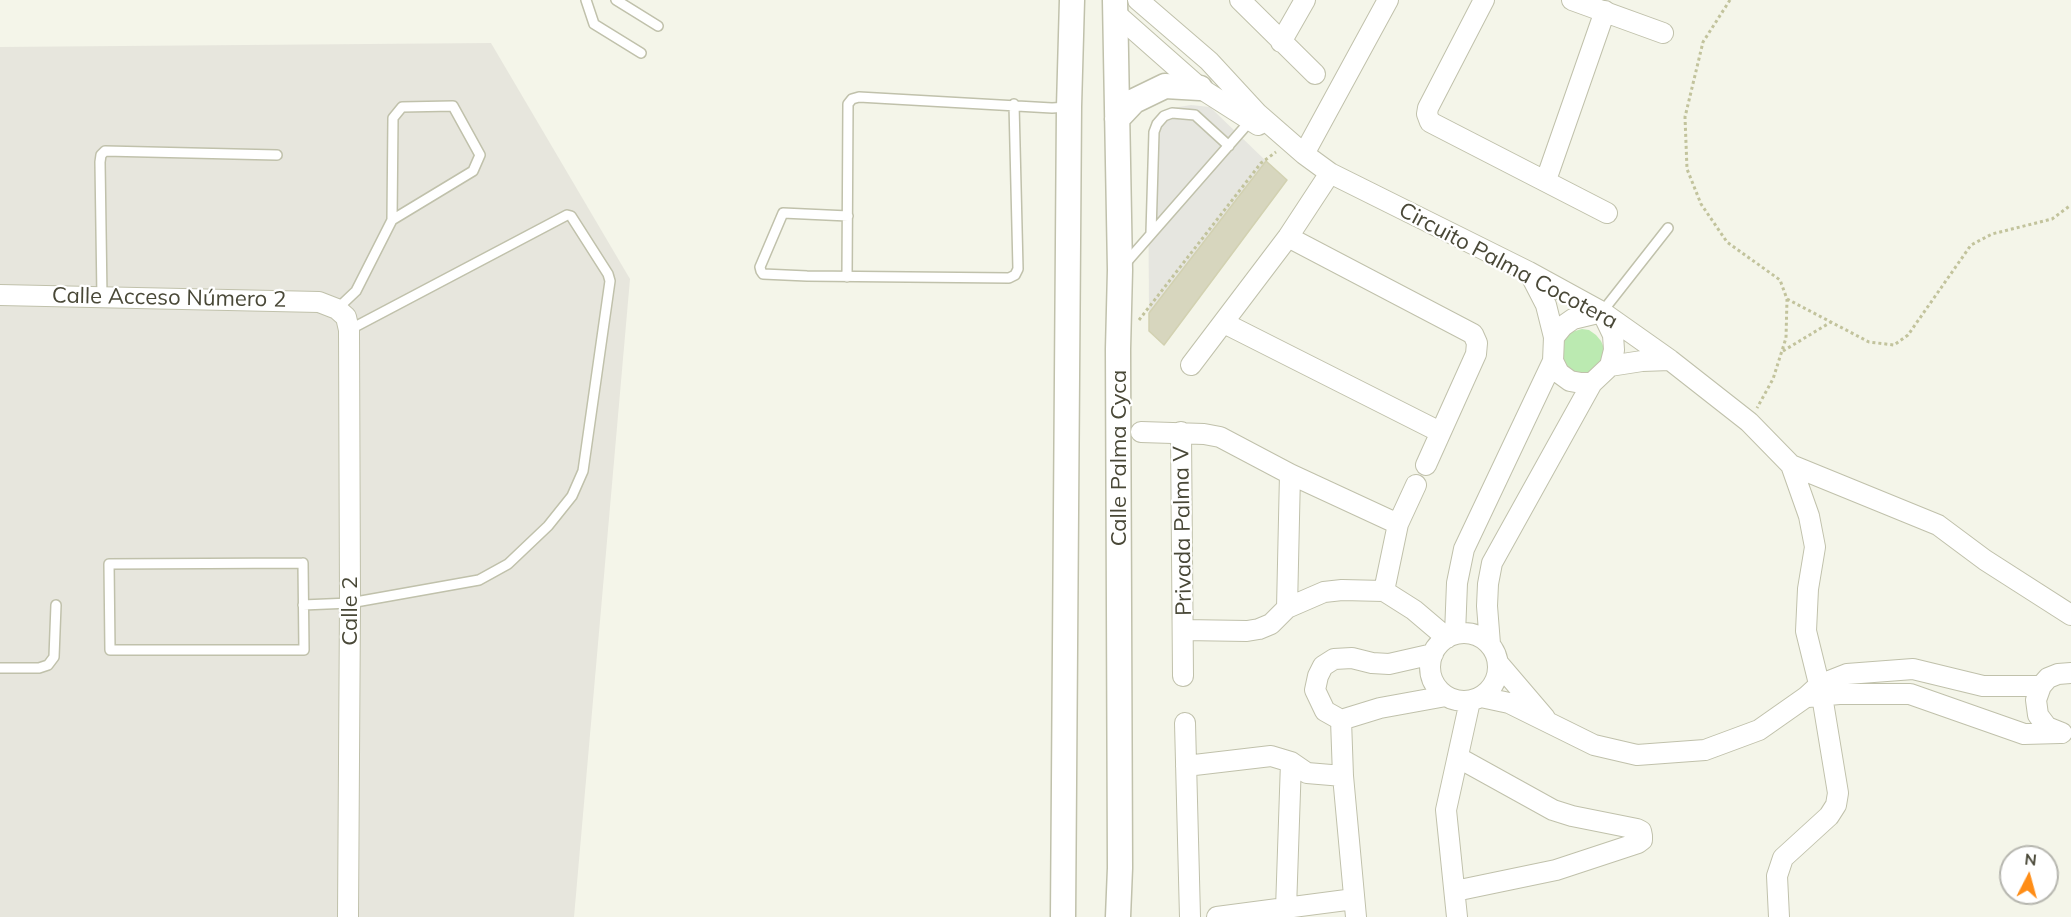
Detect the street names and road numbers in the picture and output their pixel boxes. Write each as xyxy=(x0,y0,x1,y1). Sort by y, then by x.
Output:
street label: Circuito Palma Cocotera xyxy=(1394,197,1622,335)
street label: Calle Acceso Número 2 xyxy=(52,283,286,313)
street label: Calle Palma Cyca xyxy=(1106,370,1132,546)
street label: Privada Palma V xyxy=(1168,446,1198,616)
street label: Calle 2 xyxy=(337,576,363,646)

